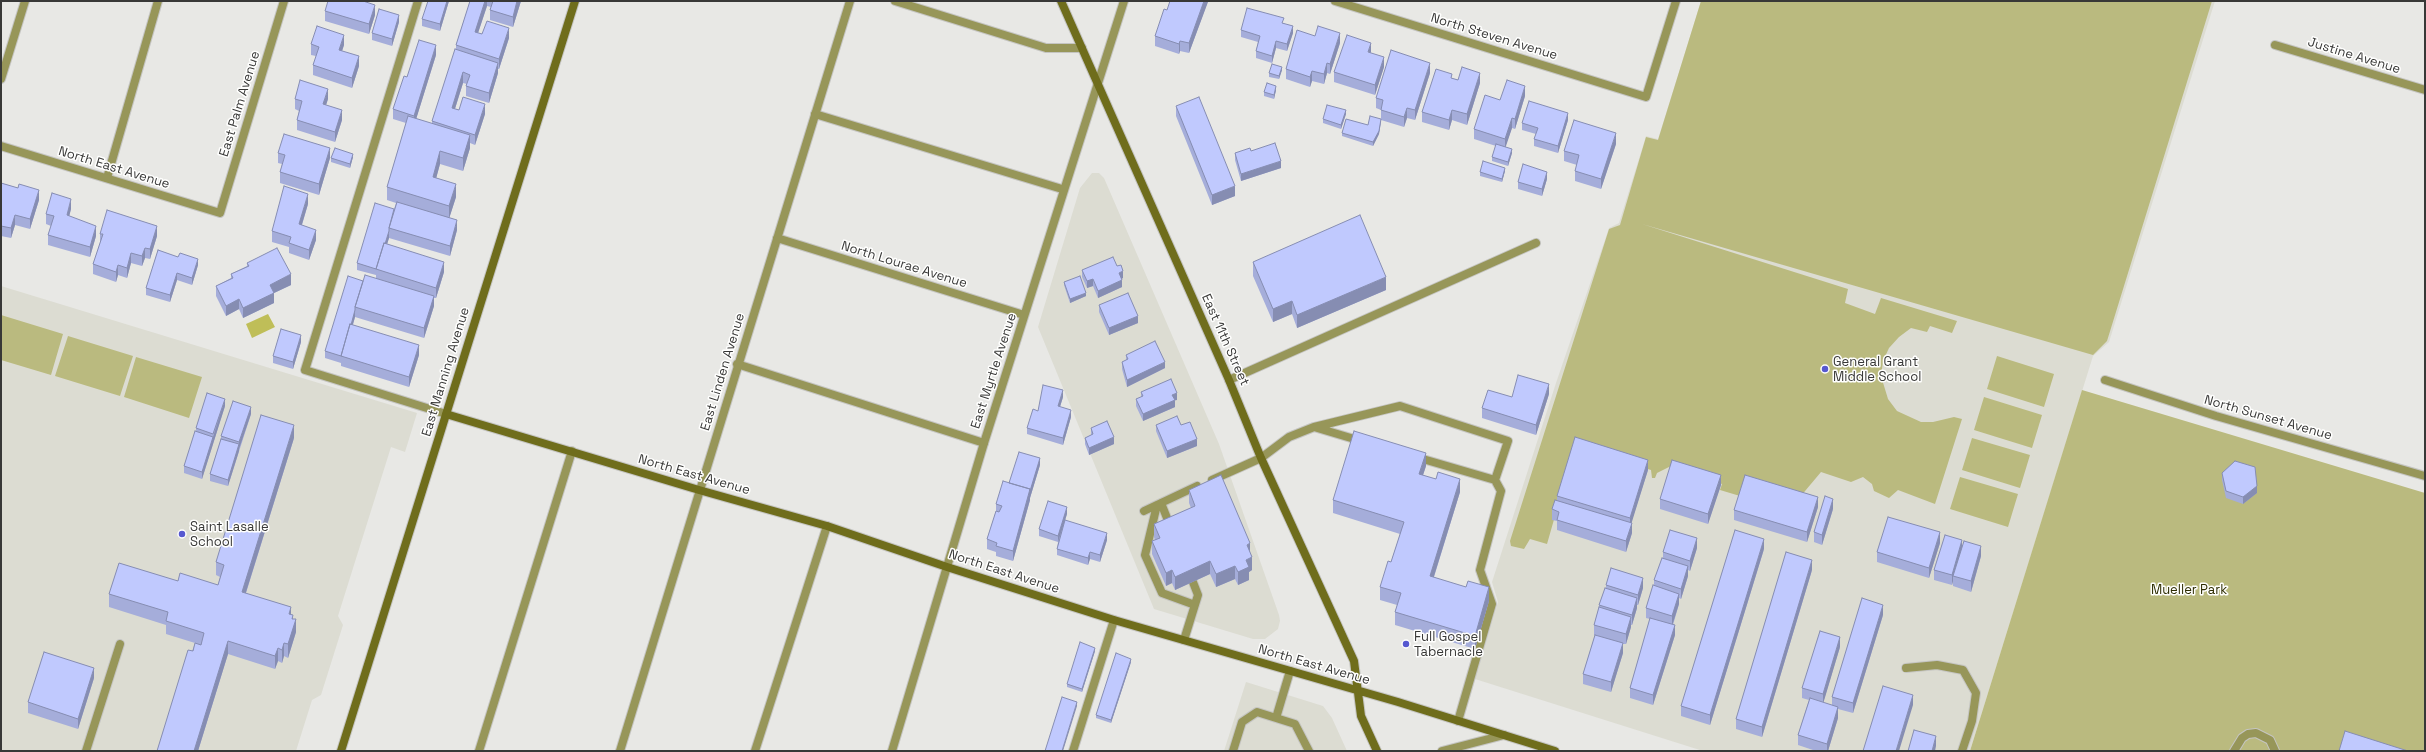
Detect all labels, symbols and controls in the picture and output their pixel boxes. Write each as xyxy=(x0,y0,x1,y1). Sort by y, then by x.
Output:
street label: North Steven Avenue xyxy=(1429,10,1559,64)
street label: Justine Avenue xyxy=(2306,34,2402,78)
street label: East Palm Avenue xyxy=(217,49,263,159)
street label: North East Avenue xyxy=(56,144,172,192)
street label: North Lourae Avenue xyxy=(839,238,969,292)
street label: East 11th Street xyxy=(1198,292,1252,388)
street label: East Manning Avenue xyxy=(419,306,473,438)
street label: East Linden Avenue xyxy=(698,311,748,433)
street label: East Myrtle Avenue xyxy=(968,311,1020,431)
place label: General Grant Middle School xyxy=(1833,354,1921,385)
marker: General Grant Middle School xyxy=(1820,364,1830,374)
street label: North Sunset Avenue xyxy=(2202,392,2334,444)
street label: North East Avenue xyxy=(636,452,752,498)
place label: Saint Lasalle School xyxy=(190,519,269,550)
marker: Saint Lasalle School xyxy=(177,529,187,539)
street label: North East Avenue xyxy=(947,547,1061,597)
park label: Mueller Park xyxy=(2151,582,2227,598)
place label: Full Gospel Tabernacle xyxy=(1414,629,1483,660)
marker: Full Gospel Tabernacle xyxy=(1401,639,1411,649)
street label: North East Avenue xyxy=(1256,642,1372,688)

